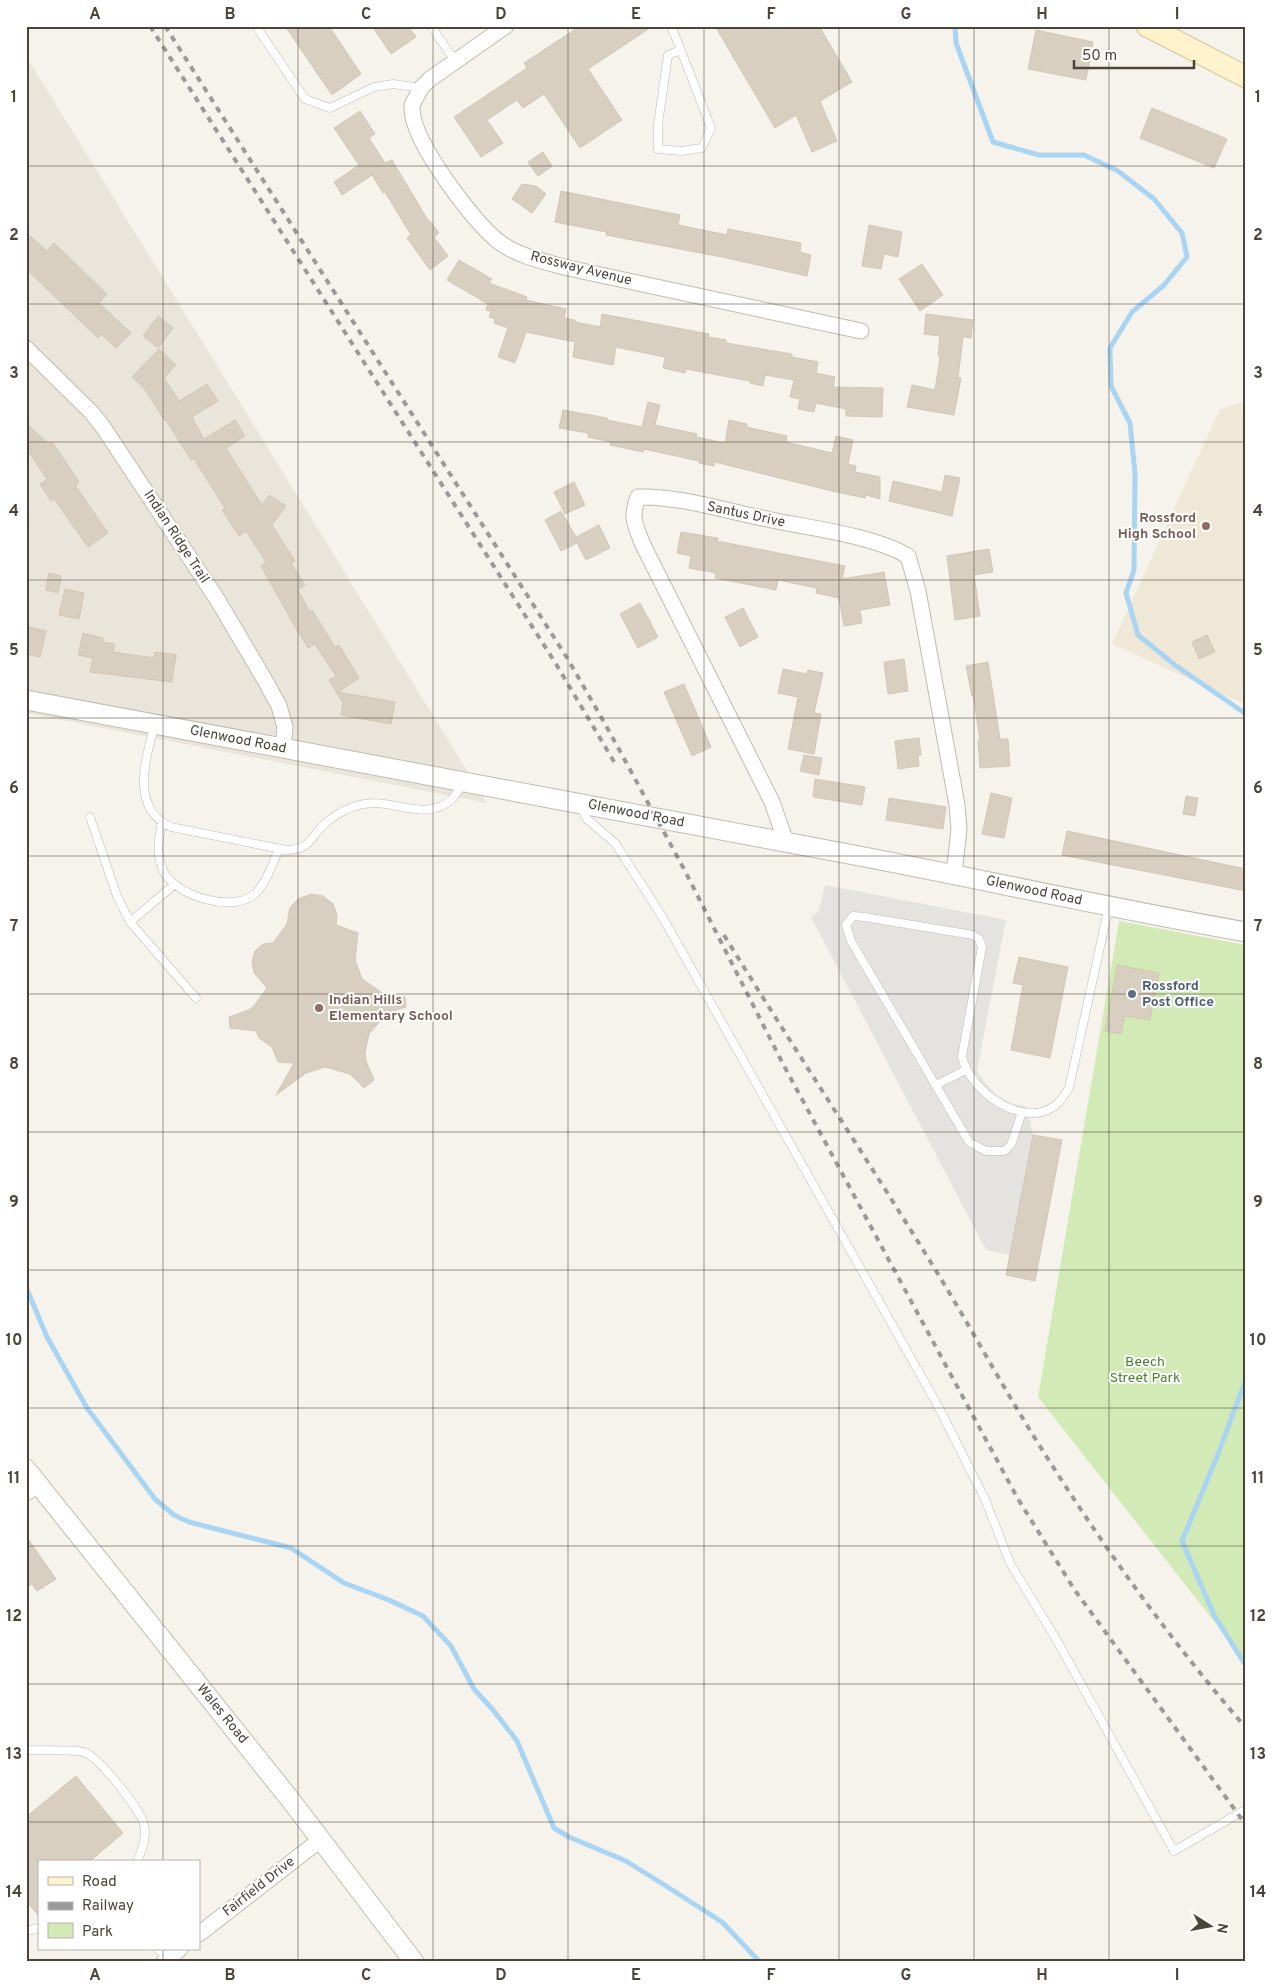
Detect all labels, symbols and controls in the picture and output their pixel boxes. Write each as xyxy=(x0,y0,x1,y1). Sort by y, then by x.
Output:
text: A xyxy=(89,5,101,25)
text: B xyxy=(224,5,236,25)
text: C xyxy=(361,5,371,25)
text: D xyxy=(495,5,507,25)
text: E xyxy=(631,5,641,25)
text: F xyxy=(766,5,776,25)
text: G xyxy=(901,5,911,25)
text: H xyxy=(1036,5,1048,25)
text: I xyxy=(1175,5,1179,25)
scale bar xyxy=(1074,38,1194,70)
text: 50 m xyxy=(1082,47,1117,66)
text: 1 xyxy=(11,88,17,108)
text: 1 xyxy=(1255,88,1261,108)
text: 2 xyxy=(9,226,19,246)
text: 2 xyxy=(1253,226,1263,246)
street label: Rossway Avenue xyxy=(529,248,633,290)
text: 3 xyxy=(9,364,19,384)
text: 3 xyxy=(1253,364,1263,384)
street label: Indian Ridge Trail xyxy=(140,487,212,587)
street label: Santus Drive xyxy=(705,498,787,532)
text: 4 xyxy=(9,502,19,522)
text: 4 xyxy=(1253,502,1263,522)
place label: Rossford High School xyxy=(1118,510,1196,543)
marker: Rossford High School xyxy=(1200,520,1212,532)
text: 5 xyxy=(9,641,19,661)
text: 5 xyxy=(1253,641,1263,661)
street label: Glenwood Road xyxy=(188,722,288,758)
text: 6 xyxy=(9,779,19,799)
text: 6 xyxy=(1253,779,1263,799)
street label: Glenwood Road xyxy=(586,796,686,832)
street label: Glenwood Road xyxy=(984,872,1084,910)
text: 7 xyxy=(10,917,18,937)
text: 7 xyxy=(1254,917,1262,937)
place label: Rossford Post Office xyxy=(1142,978,1214,1011)
marker: Rossford Post Office xyxy=(1126,988,1138,1000)
place label: Indian Hills Elementary School xyxy=(329,992,453,1025)
marker: Indian Hills Elementary School xyxy=(313,1002,325,1014)
text: 8 xyxy=(9,1055,19,1075)
text: 8 xyxy=(1253,1055,1263,1075)
text: 9 xyxy=(9,1193,19,1213)
text: 9 xyxy=(1253,1193,1263,1213)
text: 10 xyxy=(6,1331,22,1351)
text: 10 xyxy=(1250,1331,1266,1351)
park label: Beech Street Park xyxy=(1110,1354,1180,1387)
text: 11 xyxy=(8,1469,20,1489)
text: 11 xyxy=(1252,1469,1264,1489)
text: 12 xyxy=(6,1607,22,1627)
text: 12 xyxy=(1250,1607,1266,1627)
street label: Wales Road xyxy=(193,1681,251,1747)
text: 13 xyxy=(6,1745,22,1765)
text: 13 xyxy=(1250,1745,1266,1765)
street label: Fairfield Drive xyxy=(220,1854,298,1920)
legend xyxy=(38,1860,200,1950)
text: Road xyxy=(82,1873,117,1892)
text: 14 xyxy=(6,1883,22,1903)
text: 14 xyxy=(1250,1883,1266,1903)
text: Railway xyxy=(82,1897,134,1916)
north arrow xyxy=(1184,1900,1234,1950)
text: N xyxy=(1212,1922,1231,1935)
text: Park xyxy=(82,1923,113,1942)
text: A xyxy=(89,1966,101,1986)
text: B xyxy=(224,1966,236,1986)
text: C xyxy=(361,1966,371,1986)
text: D xyxy=(495,1966,507,1986)
text: E xyxy=(631,1966,641,1986)
text: F xyxy=(766,1966,776,1986)
text: G xyxy=(901,1966,911,1986)
text: H xyxy=(1036,1966,1048,1986)
text: I xyxy=(1175,1966,1179,1986)

